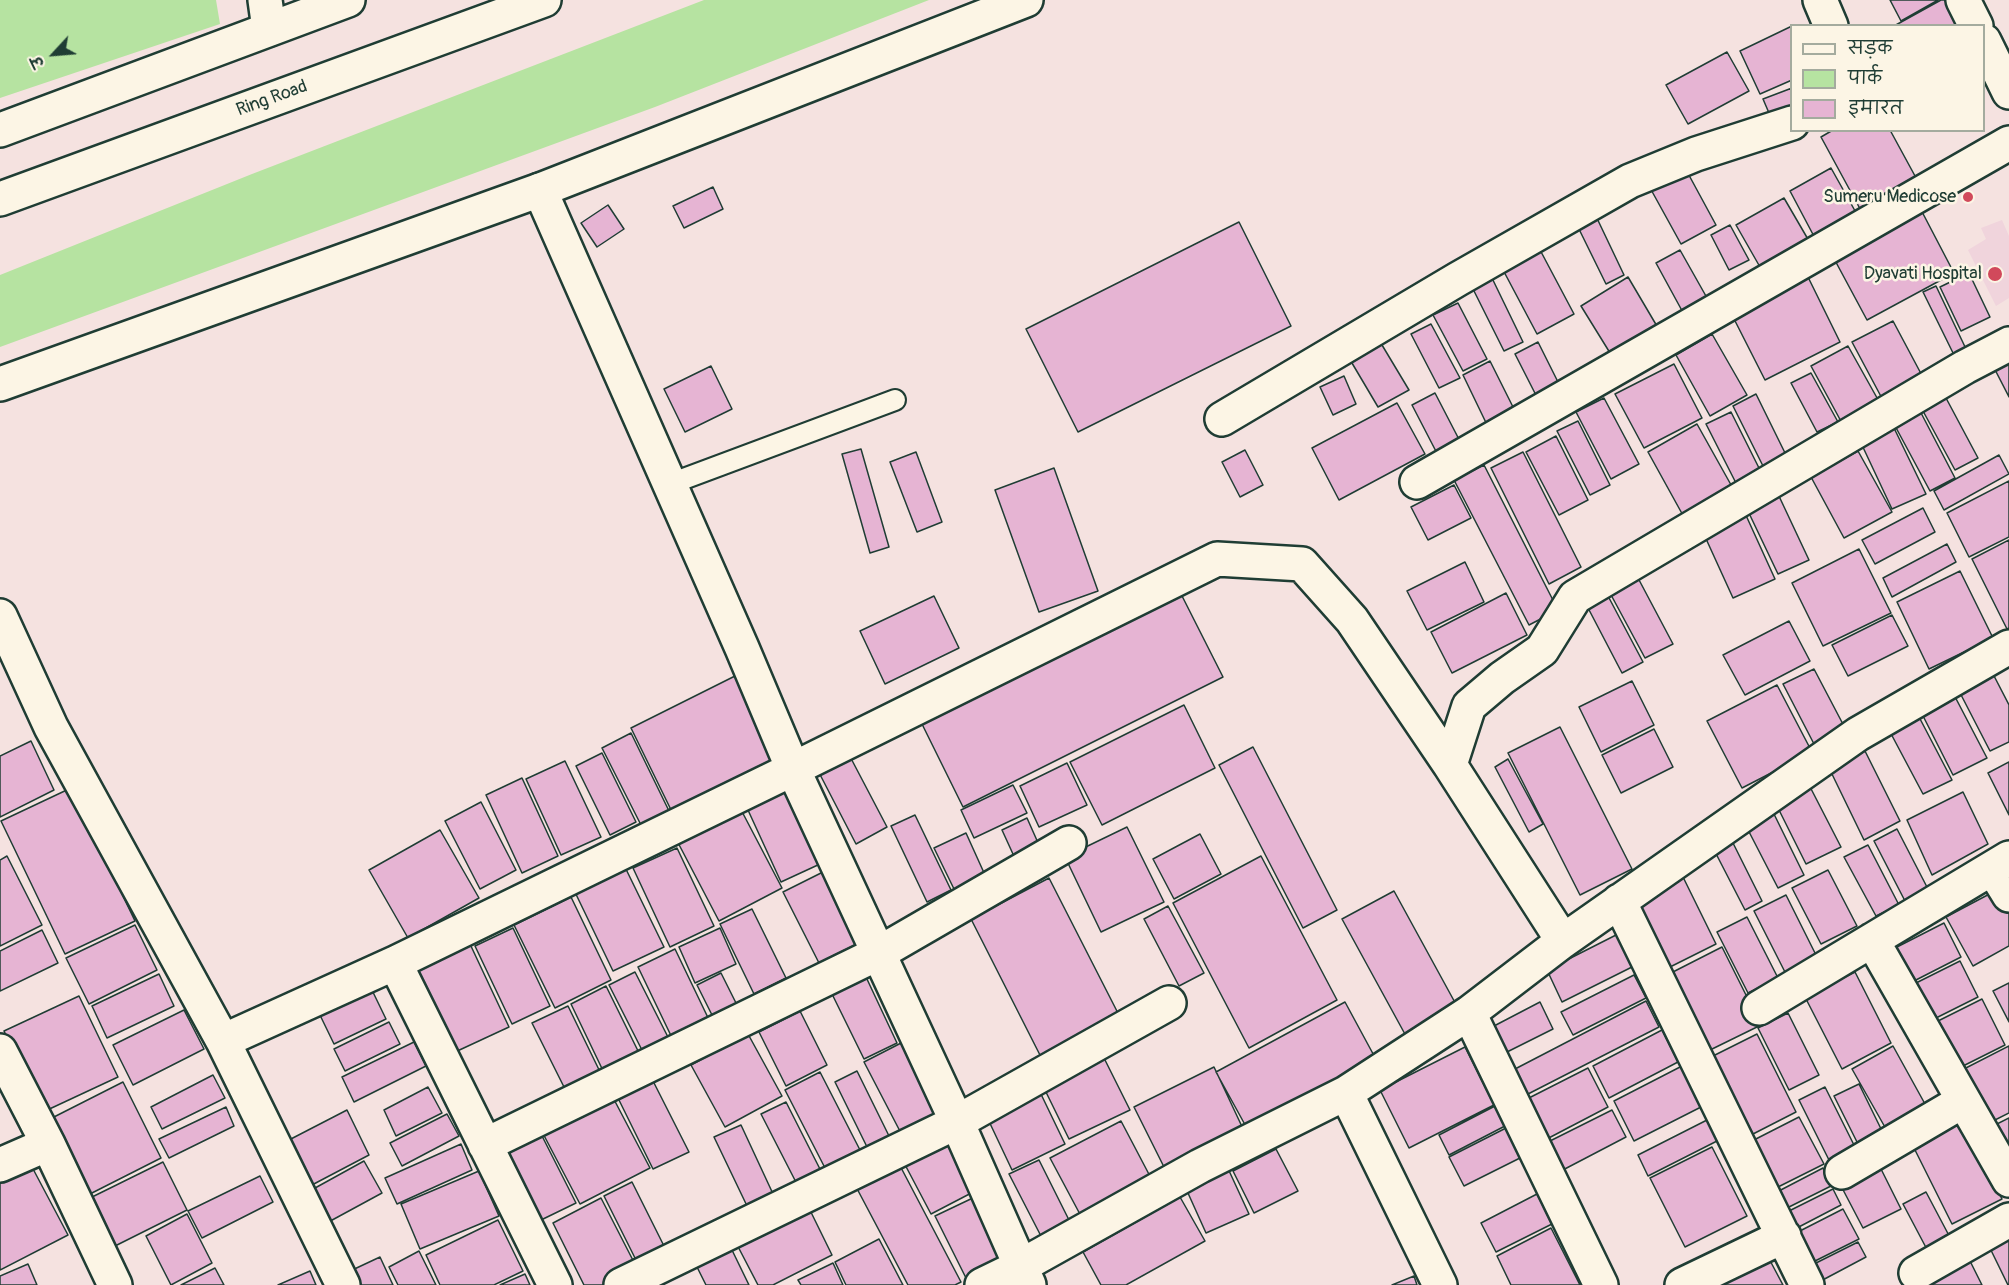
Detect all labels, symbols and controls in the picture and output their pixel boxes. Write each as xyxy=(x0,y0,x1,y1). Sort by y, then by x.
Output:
north arrow xyxy=(24,24,84,84)
legend xyxy=(1790,24,1985,132)
text: सड़क xyxy=(1848,37,1892,60)
text: उ xyxy=(26,53,49,71)
text: पार्क xyxy=(1848,67,1882,90)
street label: Ring Road xyxy=(234,76,310,122)
text: इमारत xyxy=(1848,97,1903,120)
place label: Sumeru Medicose xyxy=(1823,186,1956,208)
marker: Sumeru Medicose xyxy=(1961,190,1975,204)
place label: Dyavati Hospital xyxy=(1864,263,1982,285)
marker: Dyavati Hospital xyxy=(1986,265,2004,283)

